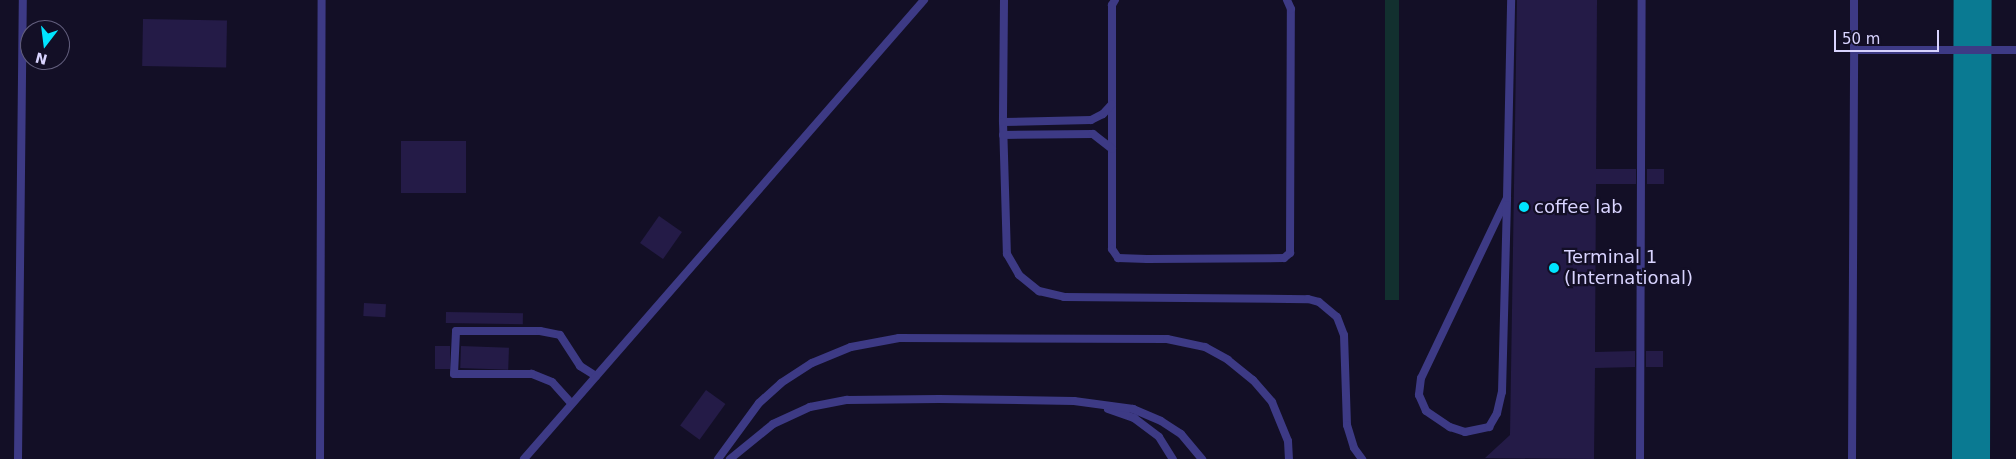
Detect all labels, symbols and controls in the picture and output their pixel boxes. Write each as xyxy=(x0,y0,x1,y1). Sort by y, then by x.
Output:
north arrow xyxy=(20,20,70,70)
scale bar xyxy=(1836,20,1941,52)
text: 50 m xyxy=(1842,30,1880,48)
text: N xyxy=(34,49,49,68)
place label: coffee lab xyxy=(1534,196,1623,218)
marker: coffee lab xyxy=(1518,201,1530,213)
place label: Terminal 1 (International) xyxy=(1564,247,1693,290)
marker: Terminal 1 (International) xyxy=(1548,262,1560,274)

